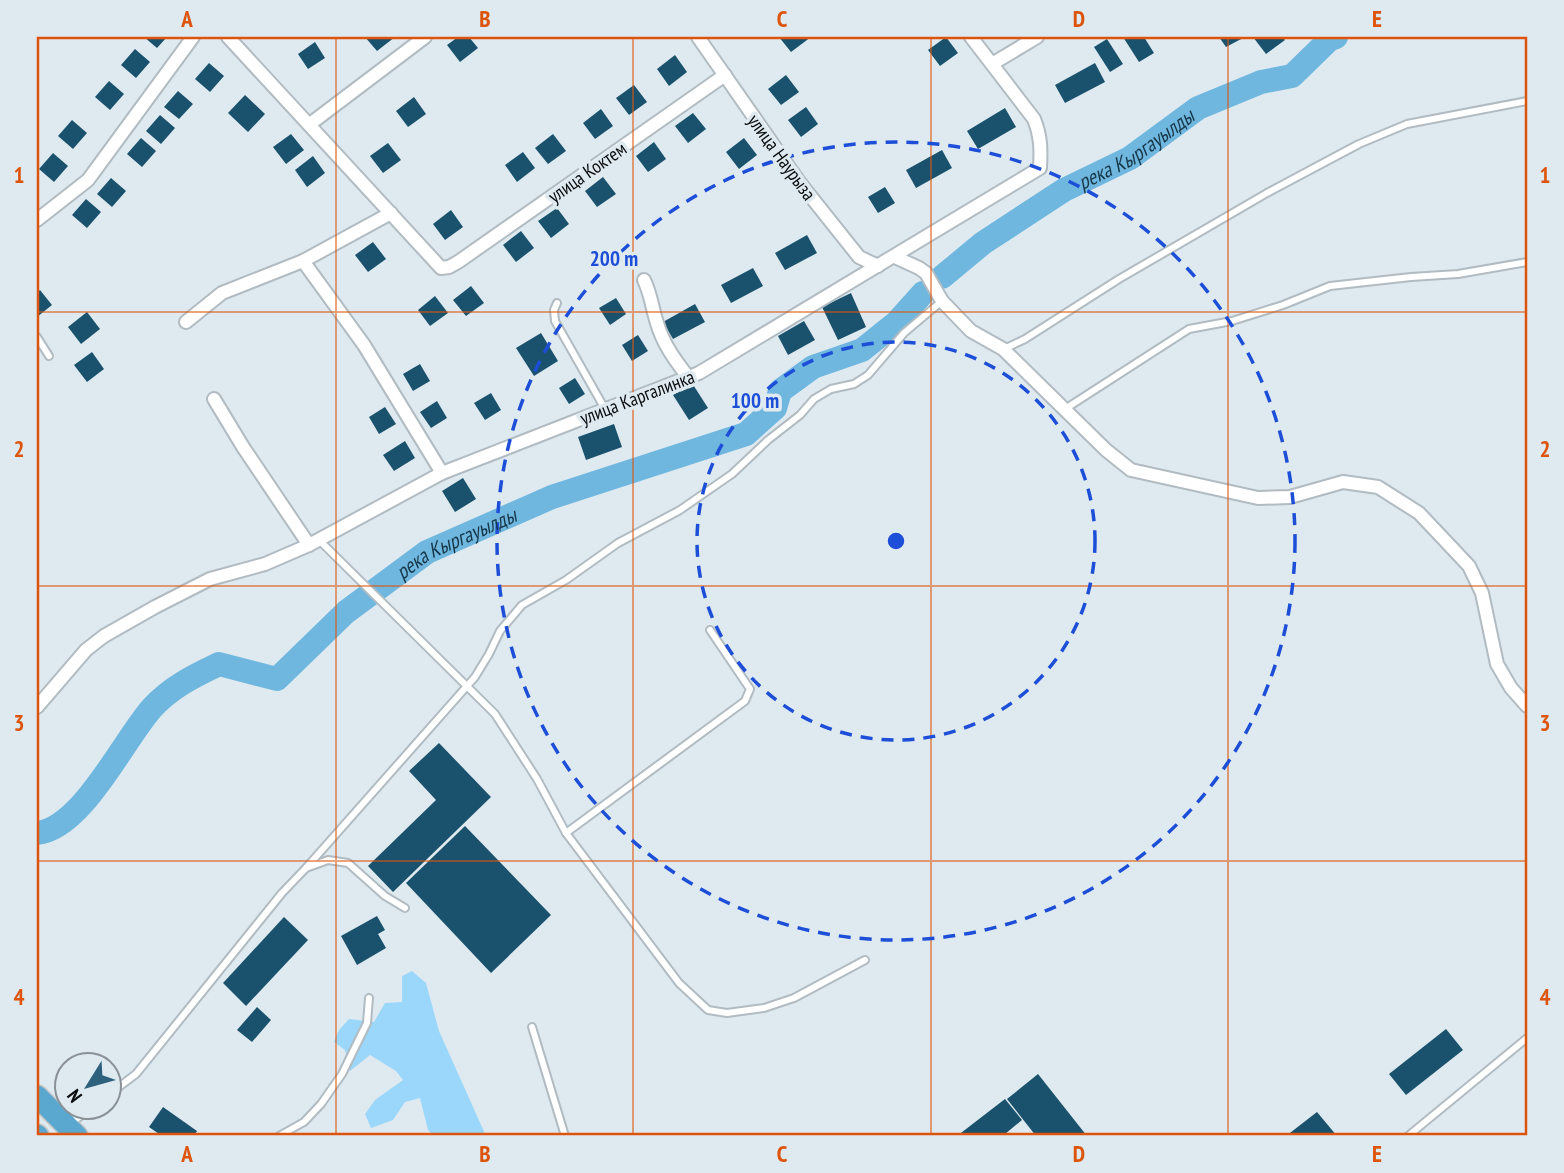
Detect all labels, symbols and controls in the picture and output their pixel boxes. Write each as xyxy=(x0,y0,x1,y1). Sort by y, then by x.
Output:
text: A xyxy=(180,4,193,33)
text: B xyxy=(479,4,491,33)
text: C xyxy=(777,4,788,33)
text: D xyxy=(1073,4,1085,33)
text: E xyxy=(1372,4,1382,33)
water label: река Кыргауылды xyxy=(1073,101,1200,195)
street label: улица Наурыза xyxy=(743,109,821,205)
street label: улица Коктем xyxy=(543,136,631,208)
text: 1 xyxy=(14,160,25,189)
text: 1 xyxy=(1540,160,1551,189)
text: 200 m xyxy=(590,245,638,272)
street label: улица Каргалинка xyxy=(576,364,698,430)
text: 100 m xyxy=(731,387,779,414)
text: 2 xyxy=(14,434,25,463)
text: 2 xyxy=(1540,434,1551,463)
water label: река Кыргауылды xyxy=(390,500,522,585)
centre of rings xyxy=(884,529,908,553)
text: 3 xyxy=(14,708,25,737)
text: 3 xyxy=(1540,708,1551,737)
text: 4 xyxy=(14,982,25,1011)
text: 4 xyxy=(1540,982,1551,1011)
north arrow xyxy=(52,1050,122,1120)
text: N xyxy=(62,1085,87,1108)
text: A xyxy=(180,1139,193,1168)
text: B xyxy=(479,1139,491,1168)
text: C xyxy=(777,1139,788,1168)
text: D xyxy=(1073,1139,1085,1168)
text: E xyxy=(1372,1139,1382,1168)

